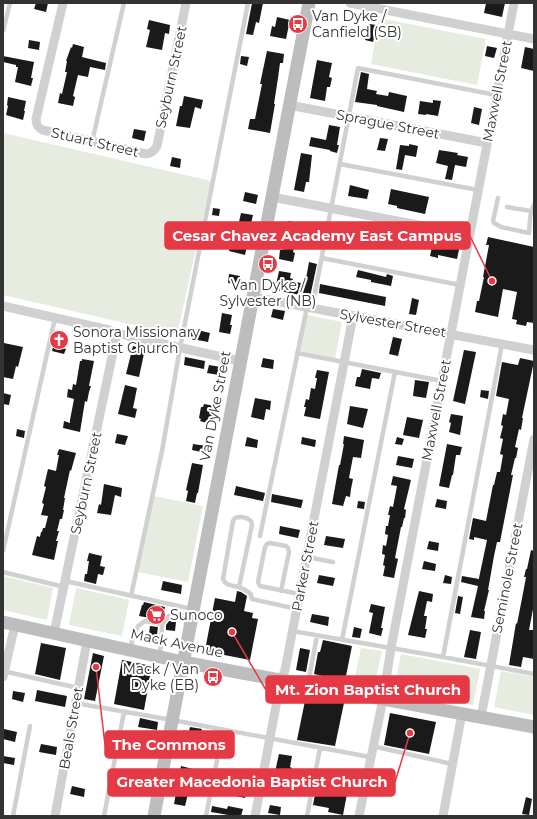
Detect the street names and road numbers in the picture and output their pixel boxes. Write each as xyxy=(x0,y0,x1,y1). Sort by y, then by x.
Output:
street label: Seyburn Street xyxy=(151,24,191,130)
street label: Maxwell Street xyxy=(478,38,516,143)
street label: Sprague Street xyxy=(335,105,441,143)
street label: Stuart Street xyxy=(49,123,141,161)
street label: Sylvester Street xyxy=(338,305,448,341)
street label: Van Dyke Street xyxy=(195,349,235,463)
street label: Maxwell Street xyxy=(417,357,455,462)
street label: Seyburn Street xyxy=(66,430,106,536)
street label: Parker Street xyxy=(287,519,323,613)
street label: Seminole Street xyxy=(487,521,527,635)
street label: Mack Avenue xyxy=(129,624,225,662)
street label: Beals Street xyxy=(55,685,87,771)

